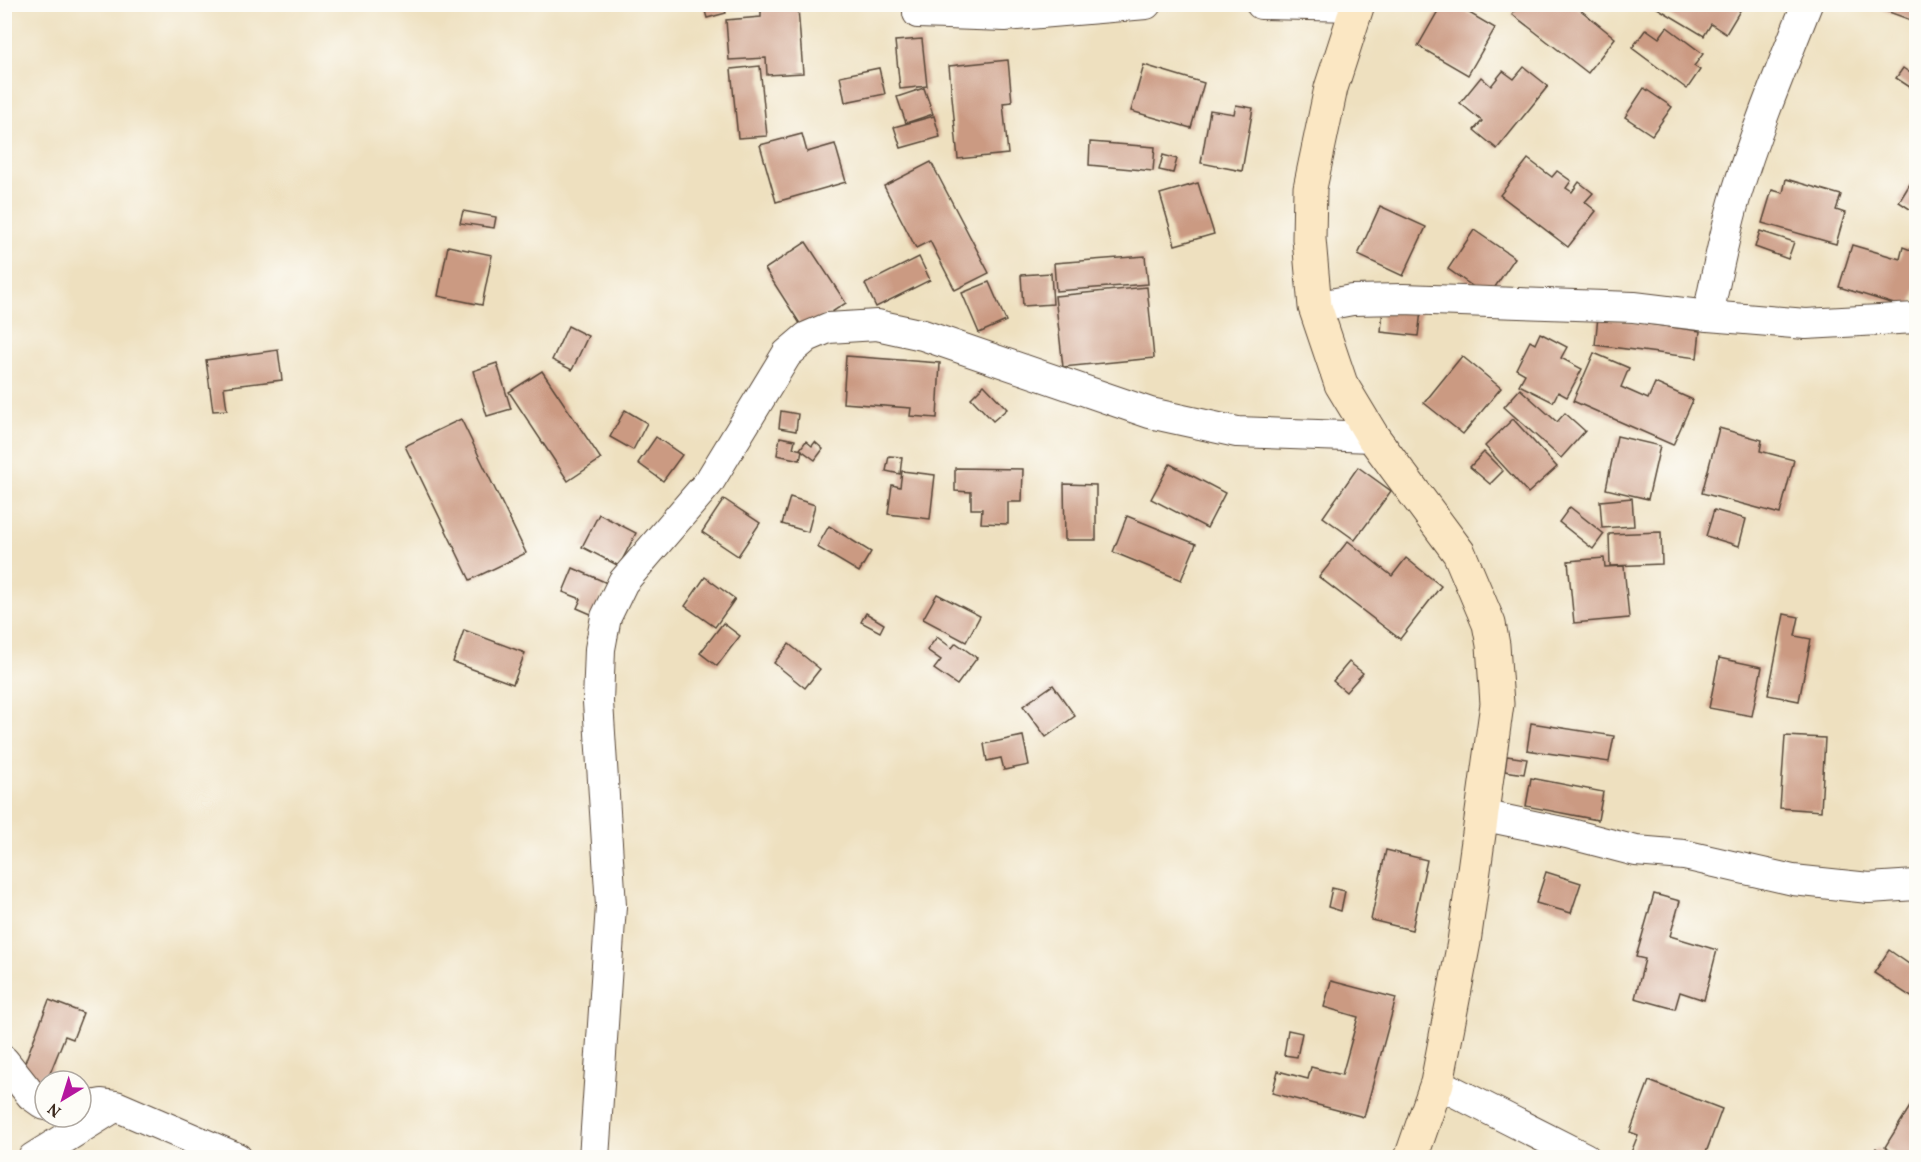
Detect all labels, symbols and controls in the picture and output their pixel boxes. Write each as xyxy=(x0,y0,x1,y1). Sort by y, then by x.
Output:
north arrow xyxy=(33,1069,93,1129)
text: N xyxy=(43,1097,66,1121)

